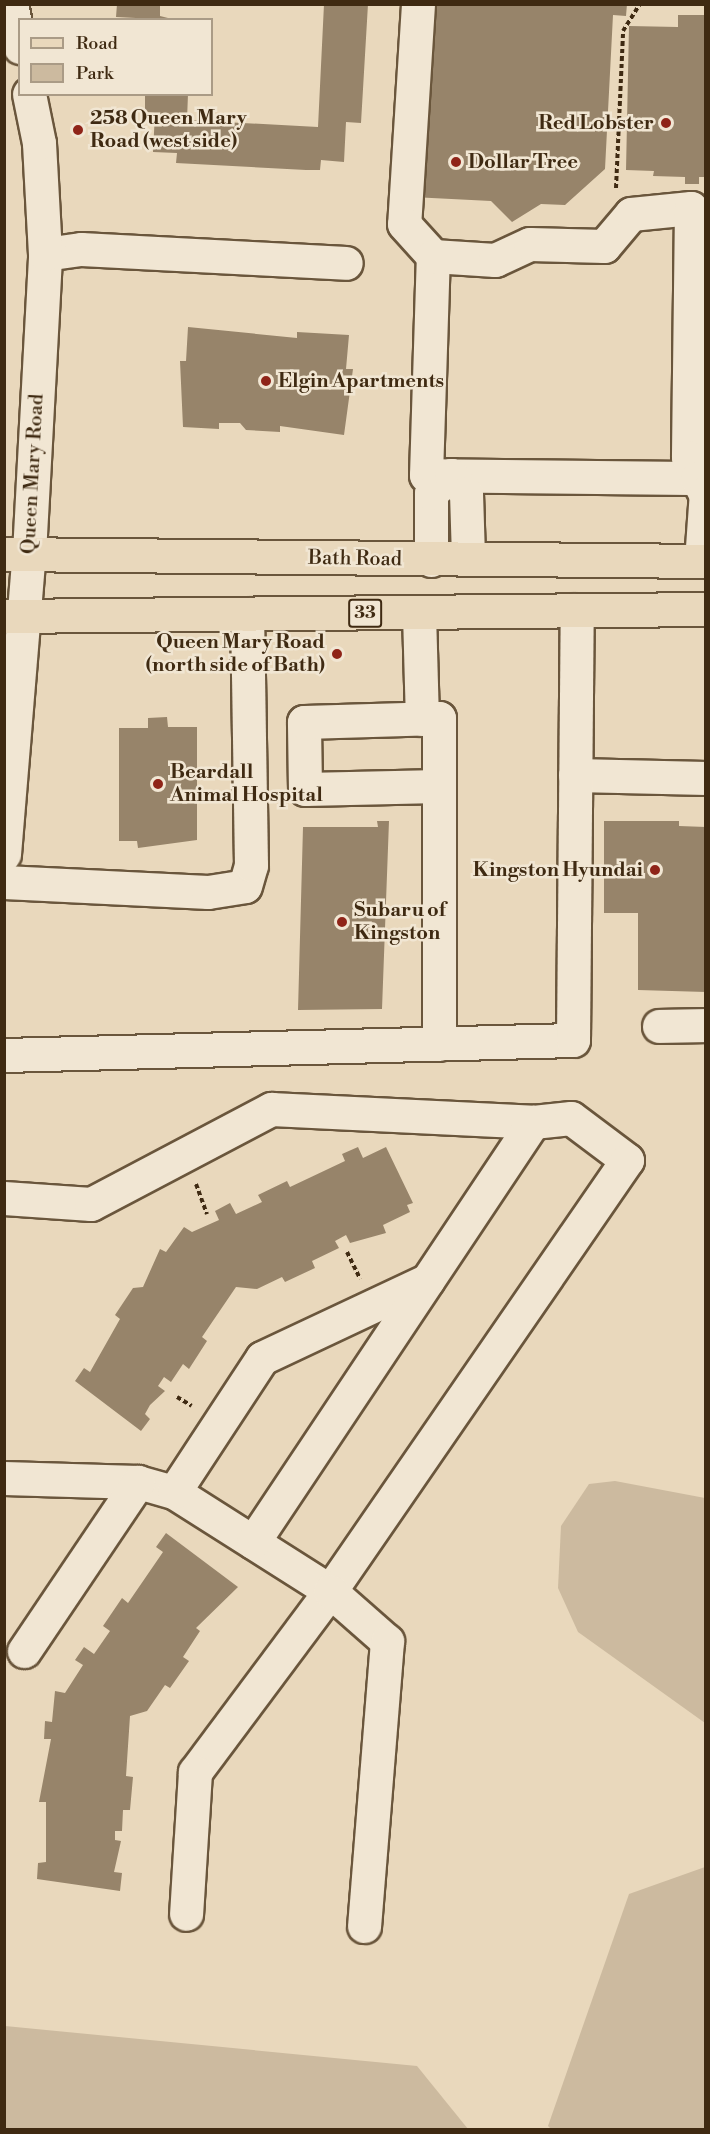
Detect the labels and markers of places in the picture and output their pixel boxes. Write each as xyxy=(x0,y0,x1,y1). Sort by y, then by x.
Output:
place label: 258 Queen Mary Road (west side) xyxy=(90,106,247,153)
place label: Red Lobster xyxy=(538,111,654,135)
marker: Red Lobster xyxy=(659,116,673,130)
marker: 258 Queen Mary Road (west side) xyxy=(71,123,85,137)
place label: Dollar Tree xyxy=(468,150,578,174)
marker: Dollar Tree xyxy=(449,155,463,169)
place label: Elgin Apartments xyxy=(278,369,444,393)
marker: Elgin Apartments xyxy=(259,374,273,388)
place label: Queen Mary Road (north side of Bath) xyxy=(146,630,325,677)
marker: Queen Mary Road (north side of Bath) xyxy=(330,647,344,661)
place label: Beardall Animal Hospital xyxy=(170,760,323,807)
marker: Beardall Animal Hospital xyxy=(151,777,165,791)
place label: Kingston Hyundai xyxy=(473,858,643,882)
marker: Kingston Hyundai xyxy=(648,863,662,877)
place label: Subaru of Kingston xyxy=(354,898,446,945)
marker: Subaru of Kingston xyxy=(335,915,349,929)

